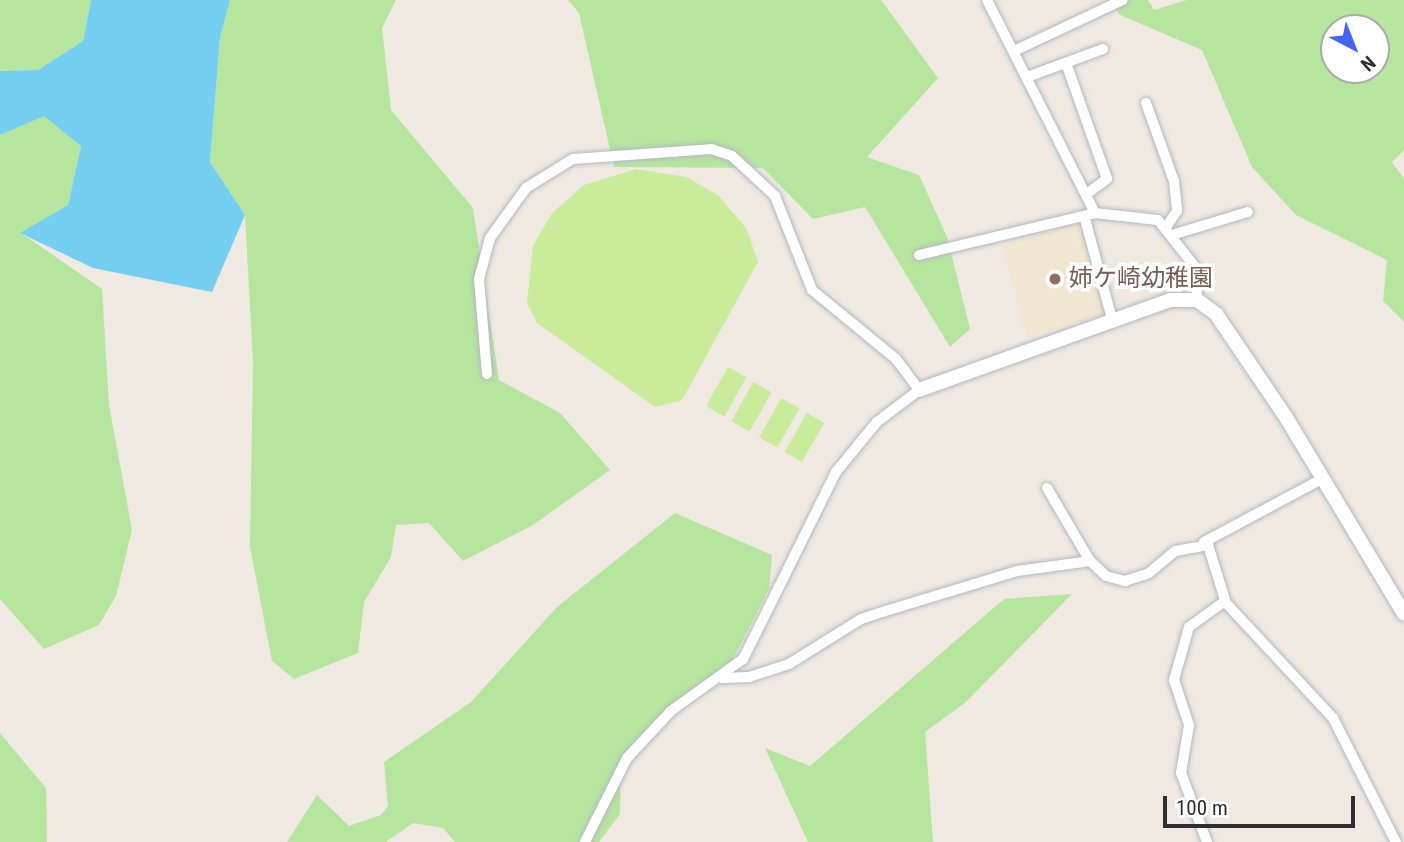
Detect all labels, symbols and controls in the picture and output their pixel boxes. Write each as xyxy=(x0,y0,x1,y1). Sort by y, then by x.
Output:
north arrow xyxy=(1320,14,1390,84)
text: N xyxy=(1356,51,1380,76)
place label: 姉ケ崎幼稚園 xyxy=(1069,265,1213,293)
marker: 姉ケ崎幼稚園 xyxy=(1047,271,1063,287)
scale bar xyxy=(1166,782,1358,826)
text: 100 m xyxy=(1176,796,1228,820)

